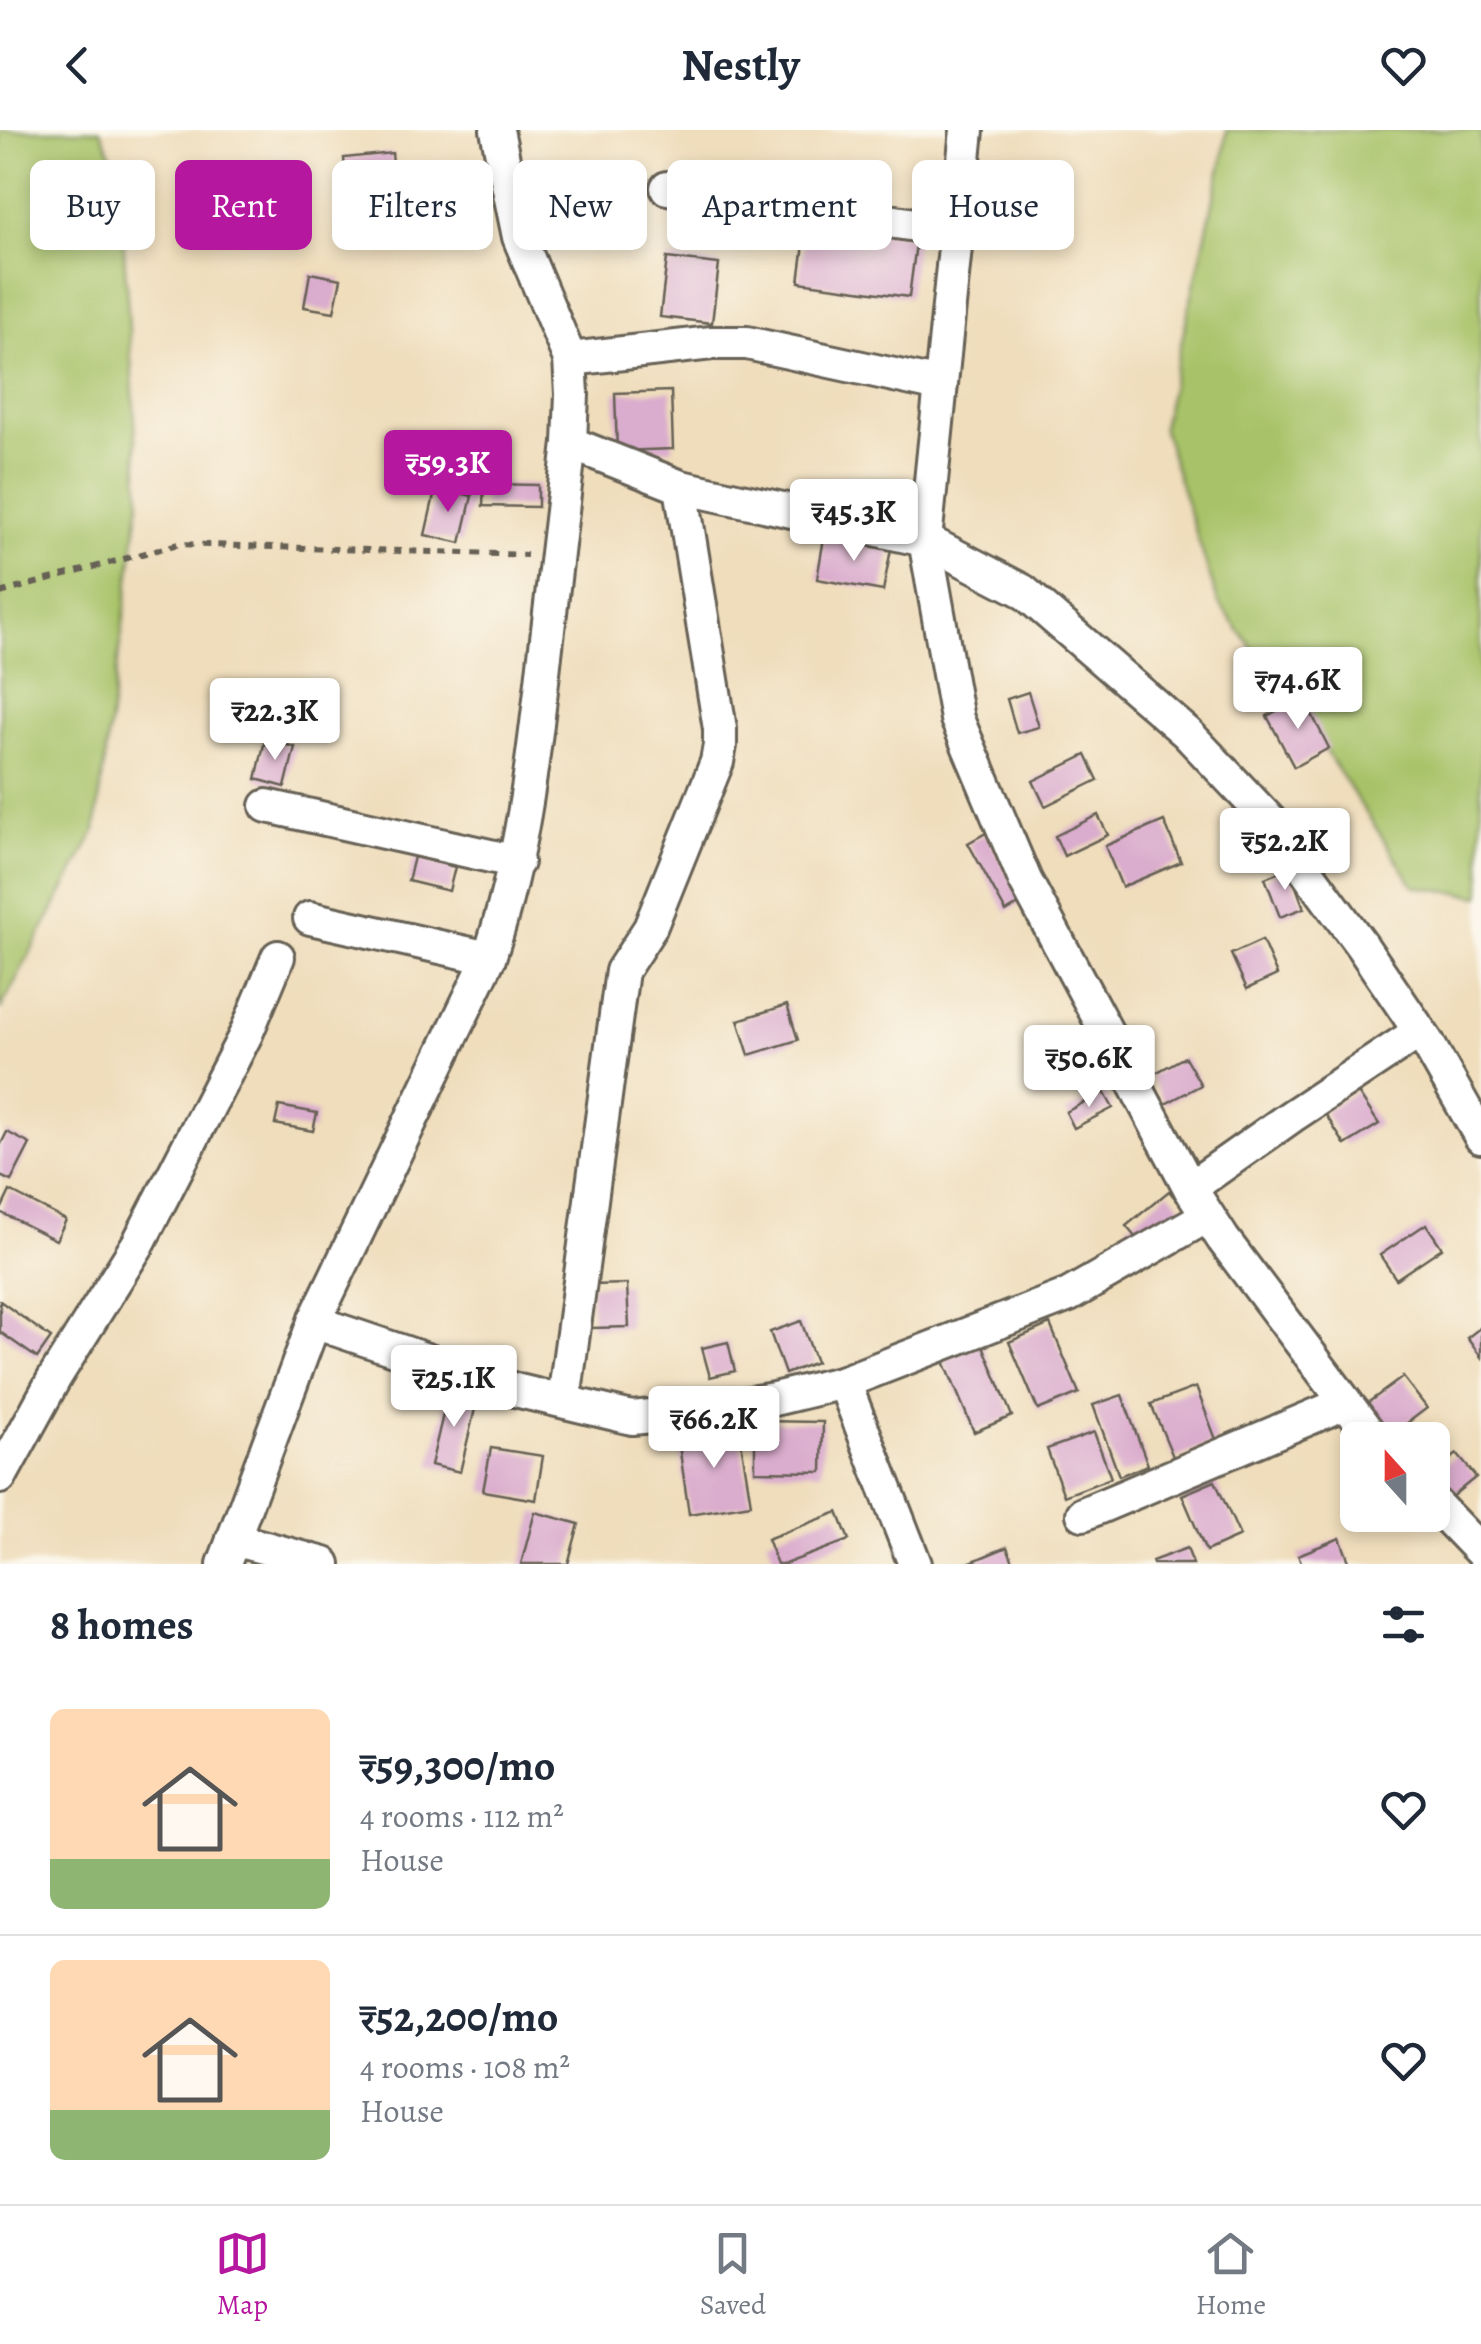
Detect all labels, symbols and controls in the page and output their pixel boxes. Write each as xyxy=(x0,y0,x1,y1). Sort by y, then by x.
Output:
text: Nestly xyxy=(681,34,800,96)
icon: back xyxy=(50,38,105,93)
icon: heart xyxy=(1376,38,1431,93)
chip: Buy xyxy=(30,160,155,250)
chip: Rent xyxy=(175,160,312,250)
chip: Filters xyxy=(332,160,493,250)
chip: New xyxy=(513,160,647,250)
chip: Apartment xyxy=(667,160,892,250)
chip: House xyxy=(912,160,1074,250)
pin: ₹59.3K xyxy=(367,430,529,515)
text: ₹59.3K xyxy=(406,440,490,484)
pin: ₹45.3K xyxy=(773,479,935,564)
text: ₹45.3K xyxy=(812,489,896,533)
pin: ₹74.6K xyxy=(1217,647,1379,732)
text: ₹74.6K xyxy=(1255,657,1341,701)
pin: ₹22.3K xyxy=(194,678,356,763)
text: ₹22.3K xyxy=(232,688,318,732)
pin: ₹52.2K xyxy=(1204,808,1366,893)
text: ₹52.2K xyxy=(1242,818,1328,862)
pin: ₹50.6K xyxy=(1008,1025,1170,1110)
text: ₹50.6K xyxy=(1046,1035,1132,1079)
pin: ₹25.1K xyxy=(373,1345,535,1430)
text: ₹25.1K xyxy=(413,1355,495,1399)
pin: ₹66.2K xyxy=(633,1386,795,1471)
text: ₹66.2K xyxy=(670,1396,758,1440)
north arrow xyxy=(1340,1422,1450,1532)
map controls xyxy=(1340,1422,1450,1532)
text: 8 homes xyxy=(50,1596,194,1653)
icon: filters xyxy=(1376,1597,1431,1652)
text: ₹59,300/mo xyxy=(360,1737,555,1794)
icon: home xyxy=(130,1749,250,1869)
icon: heart xyxy=(1376,1782,1431,1837)
text: 4 rooms · 112 m² xyxy=(360,1794,564,1838)
text: House xyxy=(360,1838,444,1882)
text: ₹52,200/mo xyxy=(360,1988,558,2045)
icon: home xyxy=(130,2000,250,2120)
icon: heart xyxy=(1376,2033,1431,2088)
text: 4 rooms · 108 m² xyxy=(360,2045,570,2089)
text: House xyxy=(360,2089,444,2133)
tab: Map xyxy=(215,2226,270,2324)
tab: Saved xyxy=(700,2226,766,2324)
tab: Home xyxy=(1196,2226,1266,2324)

